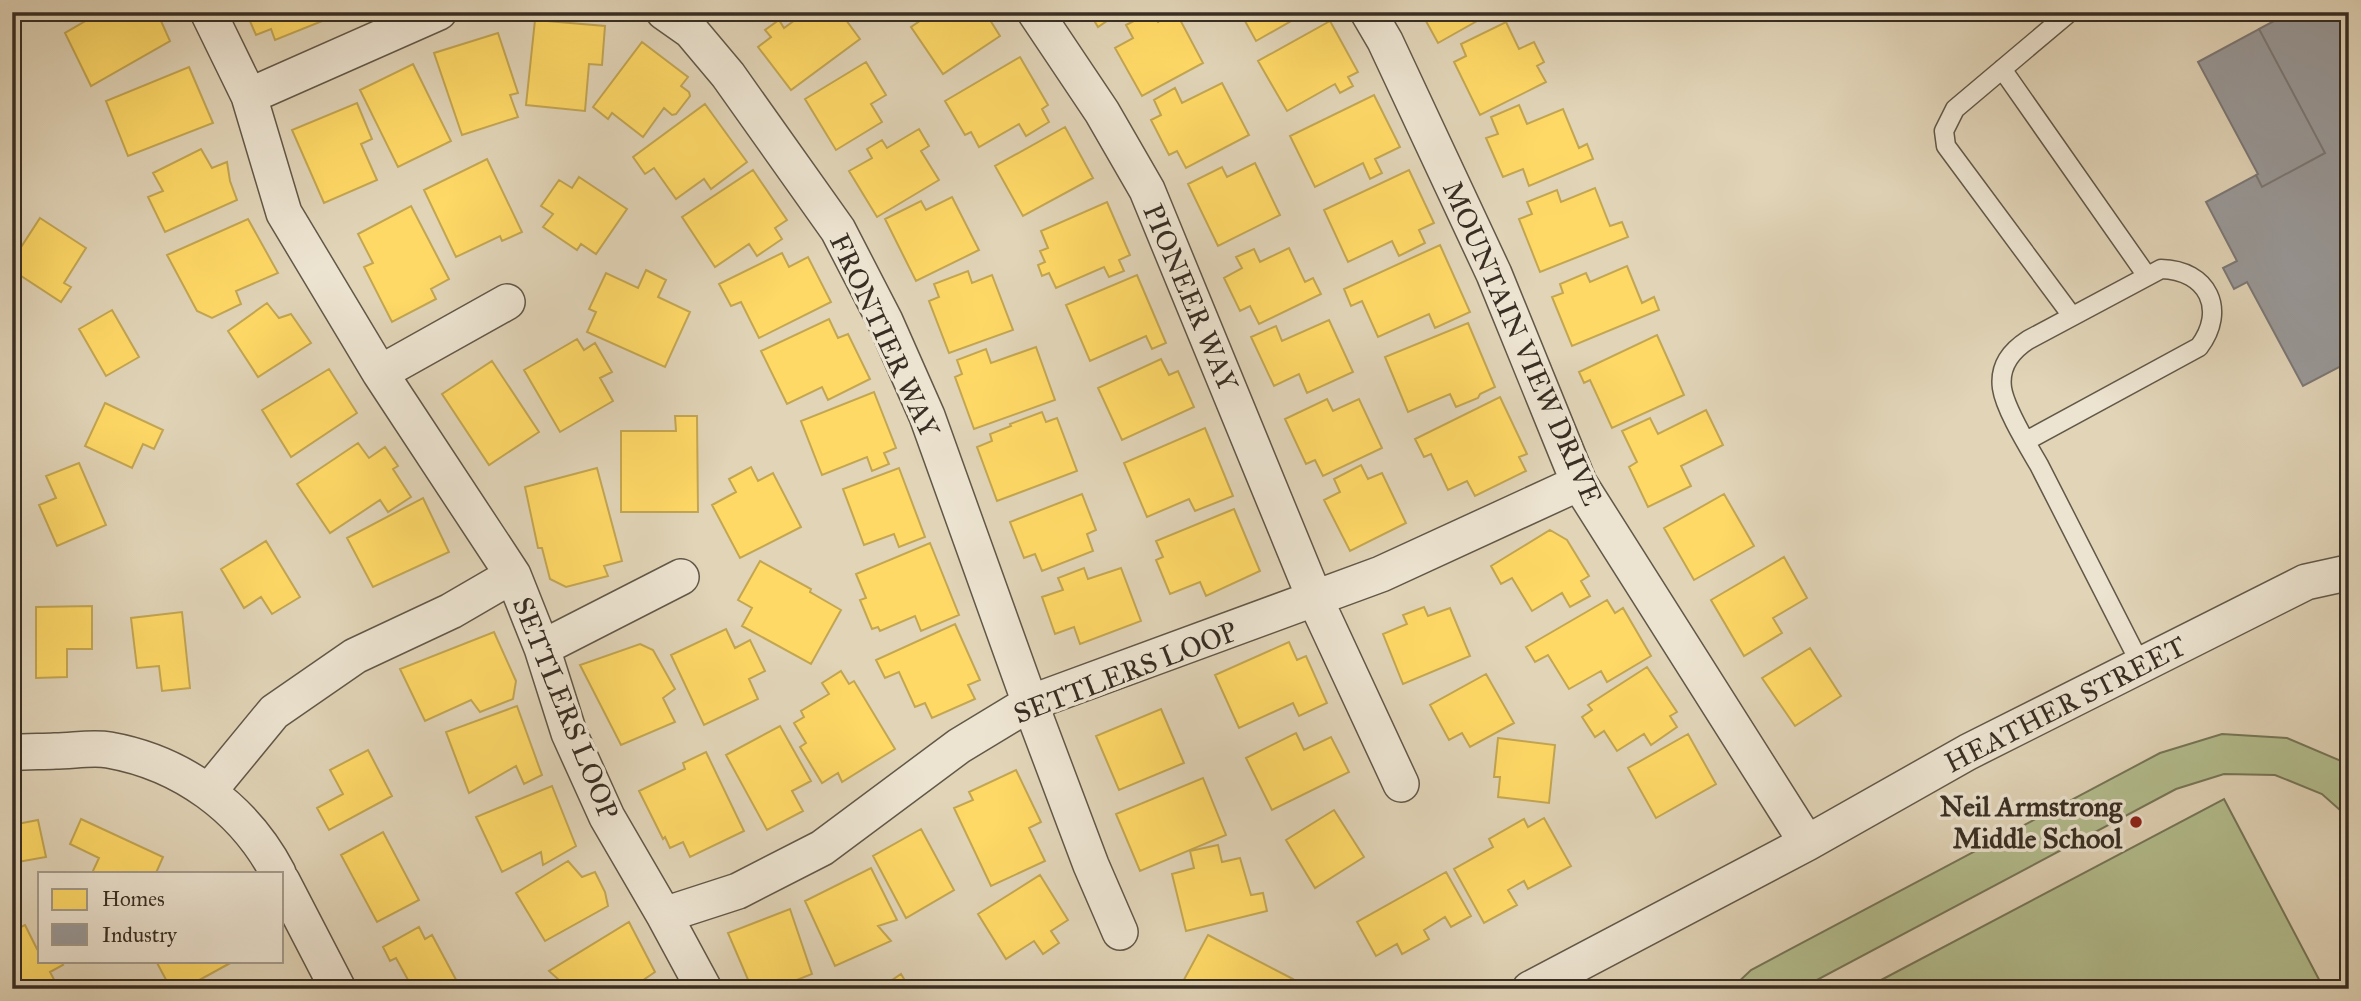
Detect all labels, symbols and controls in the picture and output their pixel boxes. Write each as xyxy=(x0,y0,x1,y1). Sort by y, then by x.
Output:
street label: MOUNTAIN VIEW DRIVE xyxy=(1435,175,1610,511)
street label: PIONEER WAY xyxy=(1135,199,1246,397)
street label: FRONTIER WAY xyxy=(822,228,948,444)
street label: SETTLERS LOOP xyxy=(505,592,626,824)
street label: SETTLERS LOOP xyxy=(1008,614,1242,731)
street label: HEATHER STREET xyxy=(1939,628,2192,780)
place label: Neil Armstrong Middle School xyxy=(1940,789,2123,856)
marker: Neil Armstrong Middle School xyxy=(2128,814,2144,830)
legend xyxy=(38,872,284,962)
text: Homes xyxy=(102,886,165,912)
text: Industry xyxy=(102,922,178,948)

